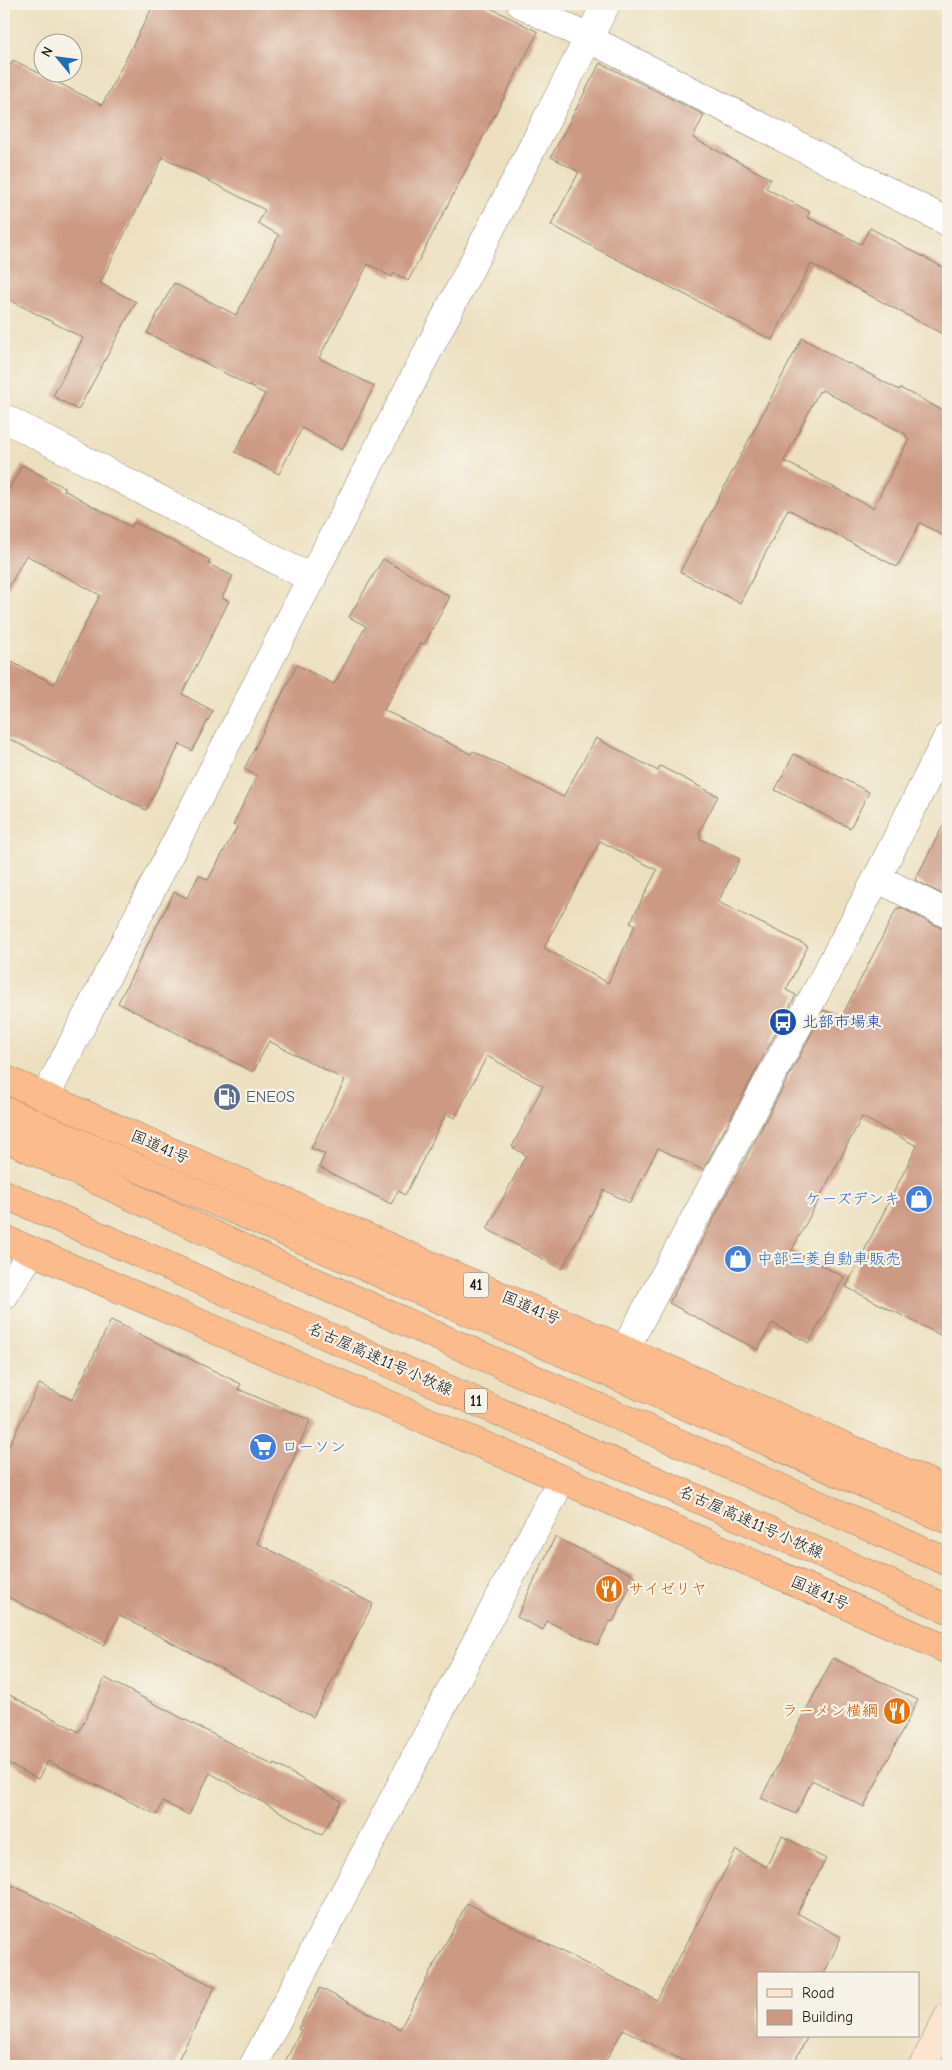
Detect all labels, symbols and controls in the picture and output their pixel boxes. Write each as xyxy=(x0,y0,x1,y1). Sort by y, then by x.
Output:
north arrow xyxy=(32,32,82,82)
text: N xyxy=(37,44,57,60)
bus stop icon: 北部市場東 xyxy=(768,1007,798,1037)
place label: 北部市場東 xyxy=(802,1013,882,1031)
fuel station icon: ENEOS xyxy=(212,1082,242,1112)
place label: ENEOS xyxy=(246,1088,295,1106)
street label: 国道41号 xyxy=(128,1127,192,1167)
shop icon: ケーズデンキ xyxy=(904,1184,934,1214)
place label: ケーズデンキ xyxy=(805,1190,900,1208)
shop icon: 中部三菱自動車販売 xyxy=(723,1244,753,1274)
place label: 中部三菱自動車販売 xyxy=(757,1250,901,1268)
road number: 41 xyxy=(464,1272,488,1298)
street label: 国道41号 xyxy=(499,1288,563,1328)
street label: 名古屋高速11号小牧線 xyxy=(305,1319,455,1399)
road number: 11 xyxy=(465,1388,487,1414)
supermarket icon: ローソン xyxy=(248,1432,278,1462)
place label: ローソン xyxy=(282,1438,346,1456)
street label: 名古屋高速11号小牧線 xyxy=(676,1482,826,1562)
street label: 国道41号 xyxy=(788,1572,852,1614)
restaurant icon: サイゼリヤ xyxy=(594,1574,624,1604)
place label: サイゼリヤ xyxy=(628,1580,707,1598)
restaurant icon: ラーメン横綱 xyxy=(882,1696,912,1726)
place label: ラーメン横綱 xyxy=(782,1702,878,1720)
legend xyxy=(757,1972,920,2038)
text: Road xyxy=(802,1984,834,2002)
text: Building xyxy=(802,2008,853,2026)

